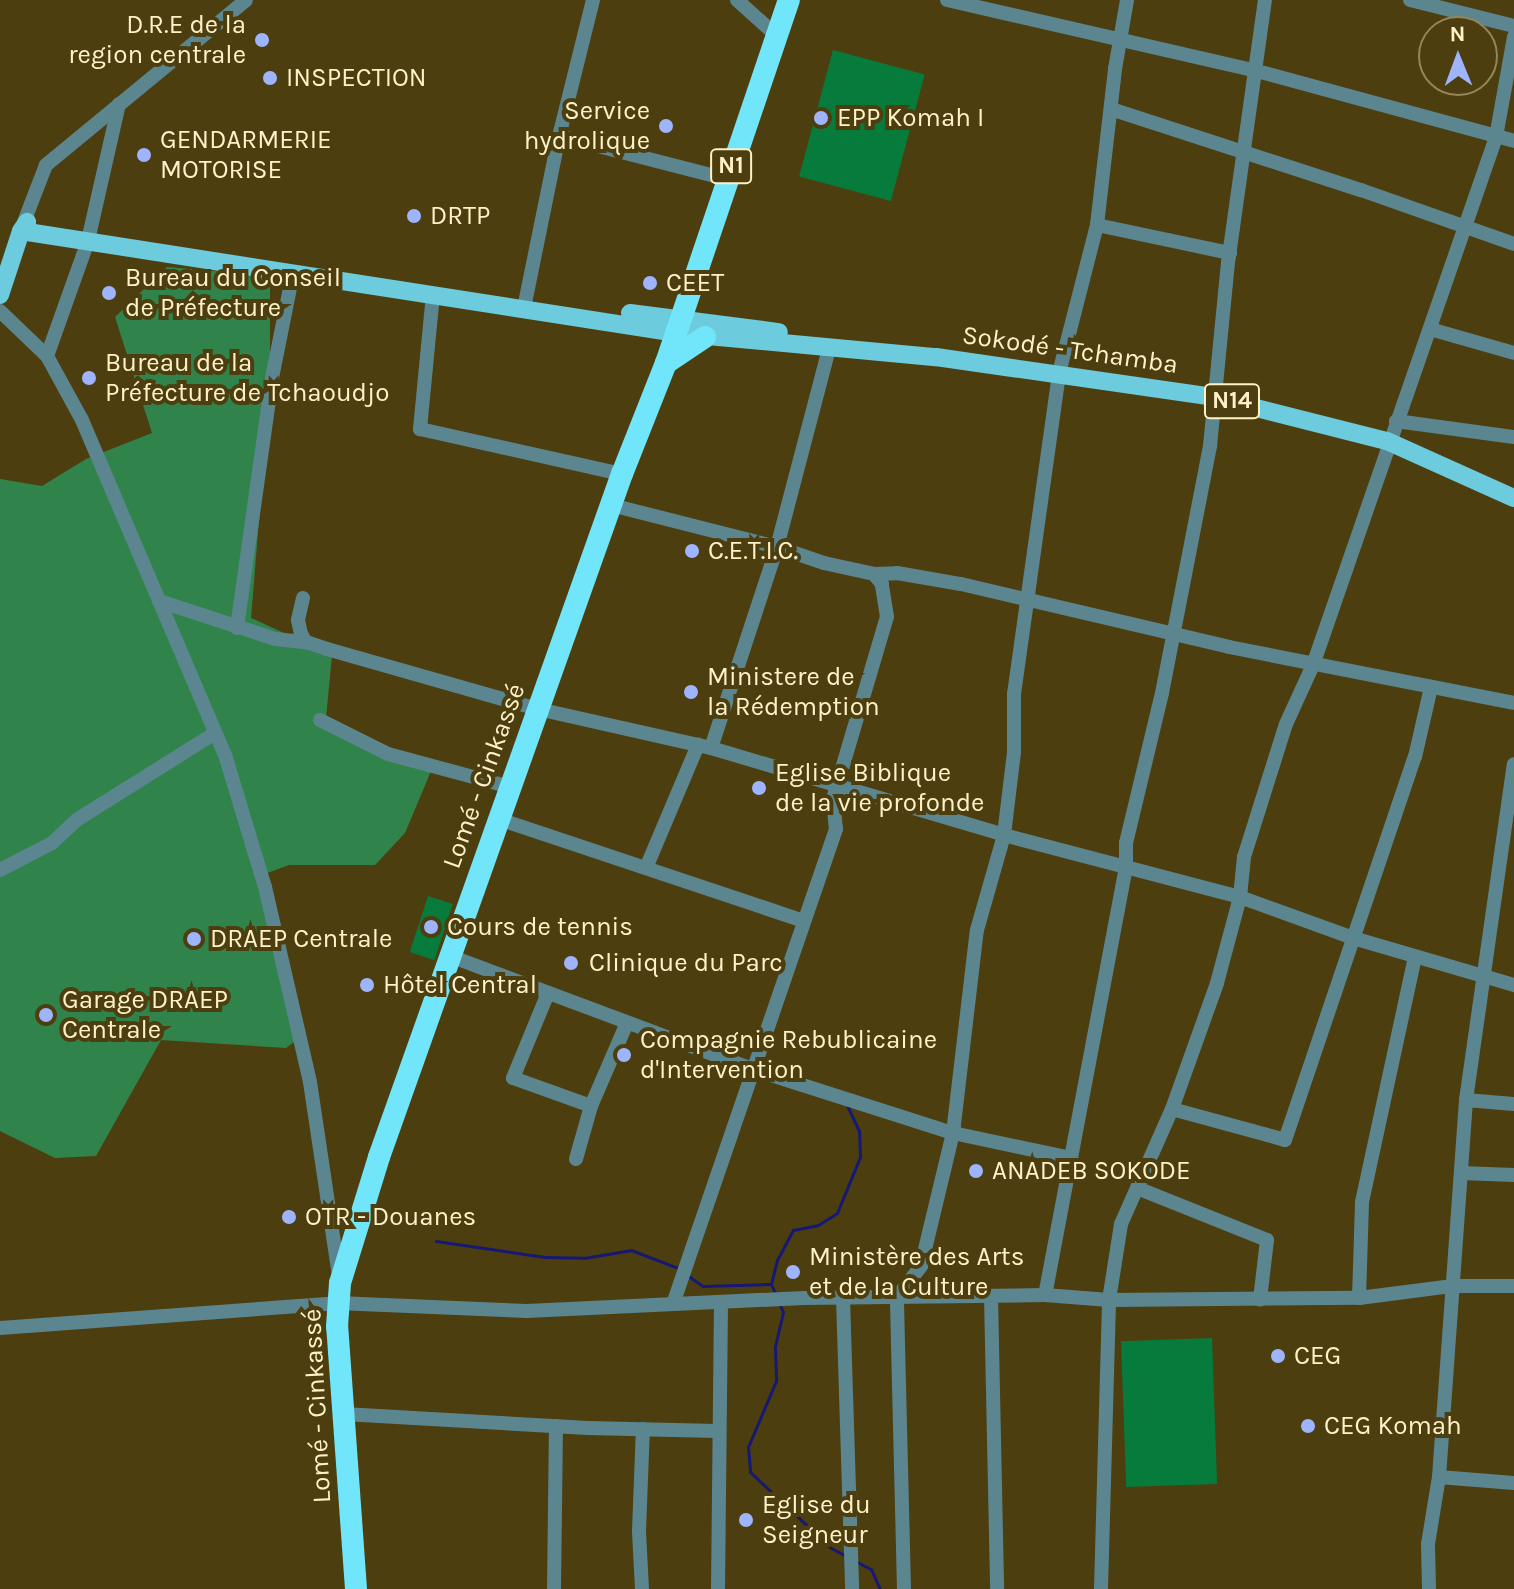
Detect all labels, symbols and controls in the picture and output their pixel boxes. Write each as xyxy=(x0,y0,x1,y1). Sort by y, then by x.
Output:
place label: D.R.E de la region centrale xyxy=(68,9,246,70)
north arrow xyxy=(1418,16,1498,96)
text: N xyxy=(1449,21,1466,47)
marker: D.R.E de la region centrale xyxy=(253,31,271,49)
place label: INSPECTION xyxy=(286,62,427,94)
marker: INSPECTION xyxy=(261,69,279,87)
place label: Service hydrolique xyxy=(524,95,650,156)
place label: EPP Komah I xyxy=(837,102,984,134)
marker: EPP Komah I xyxy=(812,109,830,127)
marker: Service hydrolique xyxy=(657,117,675,135)
place label: GENDARMERIE MOTORISE xyxy=(160,124,332,186)
marker: GENDARMERIE MOTORISE xyxy=(135,146,153,164)
road number: N1 xyxy=(709,146,753,186)
place label: DRTP xyxy=(430,200,490,232)
marker: DRTP xyxy=(405,207,423,225)
place label: Bureau du Conseil de Préfecture xyxy=(125,262,341,324)
place label: CEET xyxy=(666,267,724,299)
marker: CEET xyxy=(641,274,659,292)
marker: Bureau du Conseil de Préfecture xyxy=(100,284,118,302)
street label: Sokodé - Tchamba xyxy=(960,319,1180,381)
place label: Bureau de la Préfecture de Tchaoudjo xyxy=(105,347,389,408)
marker: Bureau de la Préfecture de Tchaoudjo xyxy=(80,369,98,387)
road number: N14 xyxy=(1202,381,1262,421)
place label: C.E.T.I.C. xyxy=(708,535,798,567)
marker: C.E.T.I.C. xyxy=(683,542,701,560)
place label: Ministere de la Rédemption xyxy=(707,661,880,722)
street label: Lomé - Cinkassé xyxy=(436,679,532,873)
marker: Ministere de la Rédemption xyxy=(682,683,700,701)
place label: Eglise Biblique de la vie profonde xyxy=(775,757,984,818)
marker: Eglise Biblique de la vie profonde xyxy=(750,779,768,797)
place label: Cours de tennis xyxy=(447,911,633,943)
marker: Cours de tennis xyxy=(422,918,440,936)
place label: DRAEP Centrale xyxy=(210,923,392,955)
marker: DRAEP Centrale xyxy=(185,930,203,948)
place label: Clinique du Parc xyxy=(589,947,783,979)
marker: Clinique du Parc xyxy=(560,952,582,974)
place label: Hôtel Central xyxy=(383,969,537,1001)
marker: Hôtel Central xyxy=(358,976,376,994)
place label: Garage DRAEP Centrale xyxy=(62,984,228,1046)
marker: Garage DRAEP Centrale xyxy=(37,1006,55,1024)
place label: Compagnie Rebublicaine d'Intervention xyxy=(640,1024,937,1086)
marker: Compagnie Rebublicaine d'Intervention xyxy=(615,1046,633,1064)
place label: ANADEB SOKODE xyxy=(992,1155,1191,1187)
marker: ANADEB SOKODE xyxy=(967,1162,985,1180)
place label: OTR - Douanes xyxy=(305,1201,476,1233)
marker: OTR - Douanes xyxy=(280,1208,298,1226)
place label: Ministère des Arts et de la Culture xyxy=(809,1241,1024,1302)
marker: Ministère des Arts et de la Culture xyxy=(784,1263,802,1281)
street label: Lomé - Cinkassé xyxy=(296,1308,338,1504)
place label: CEG xyxy=(1294,1340,1341,1372)
marker: CEG xyxy=(1269,1347,1287,1365)
place label: CEG Komah xyxy=(1324,1410,1462,1442)
marker: CEG Komah xyxy=(1299,1417,1317,1435)
place label: Eglise du Seigneur xyxy=(762,1489,871,1550)
marker: Eglise du Seigneur xyxy=(737,1511,755,1529)

